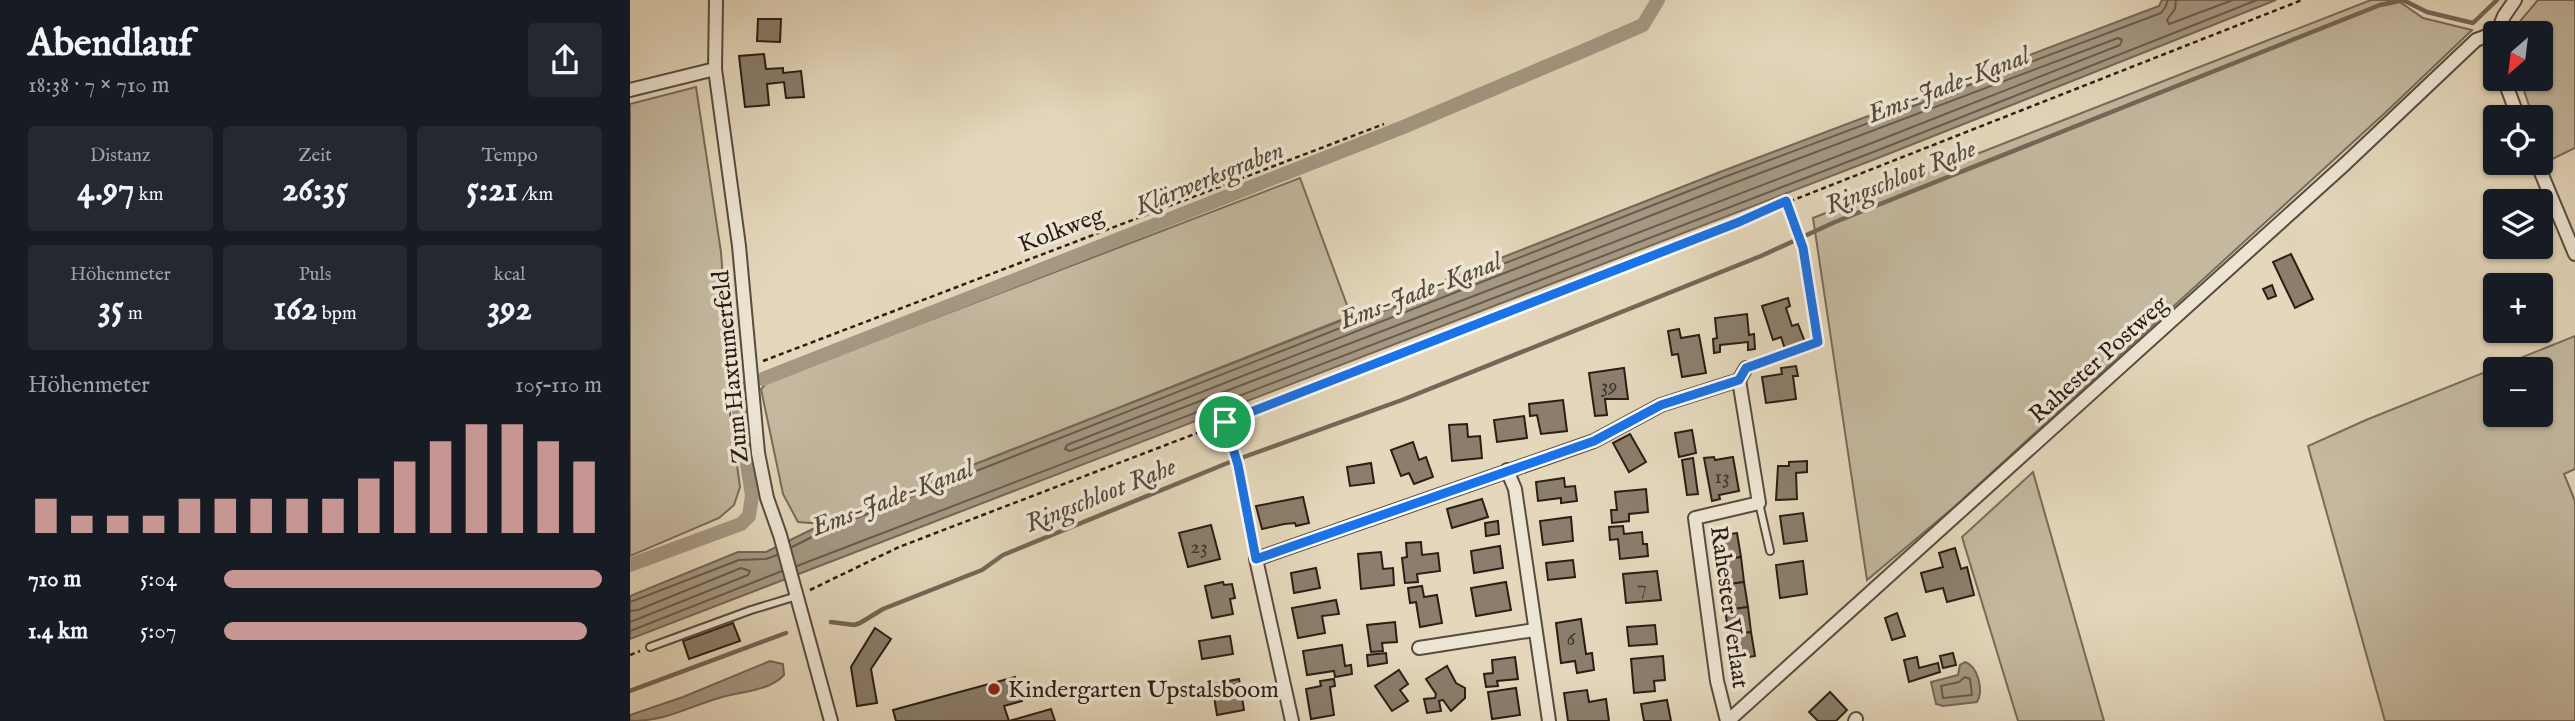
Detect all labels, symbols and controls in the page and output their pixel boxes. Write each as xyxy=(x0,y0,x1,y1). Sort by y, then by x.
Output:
text: Abendlauf xyxy=(28,21,192,69)
north arrow xyxy=(2483,21,2553,91)
map controls xyxy=(2483,21,2553,427)
button: share xyxy=(528,23,602,97)
water label: Ems-Jade-Kanal xyxy=(1862,39,2036,132)
text: 18:38 · 7 × 710 m xyxy=(28,71,169,100)
button: locate xyxy=(2483,105,2553,175)
water label: Ringschloot Rahe xyxy=(1820,132,1981,224)
water label: Klärwerksgraben xyxy=(1129,134,1289,225)
text: Distanz xyxy=(90,144,151,168)
text: Zeit xyxy=(298,144,332,168)
text: Tempo xyxy=(482,144,538,168)
text: 4.97 xyxy=(77,168,134,213)
text: 26:35 xyxy=(282,168,348,213)
text: 5:21 xyxy=(466,168,518,213)
text: km xyxy=(134,183,163,207)
text: /km xyxy=(518,183,553,207)
button: layers xyxy=(2483,189,2553,259)
street label: Kolkweg xyxy=(1014,200,1110,261)
water label: Ems-Jade-Kanal xyxy=(1334,245,1508,338)
text: Höhenmeter xyxy=(70,263,171,287)
text: Puls xyxy=(299,263,331,287)
text: kcal xyxy=(494,263,526,287)
street label: Zum Haxtumerfeld xyxy=(706,269,757,465)
button: + xyxy=(2483,273,2553,343)
text: 35 xyxy=(98,287,124,332)
text: 162 xyxy=(273,287,317,332)
text: 392 xyxy=(487,287,532,332)
street label: Rahester Postweg xyxy=(2023,289,2176,431)
text: m xyxy=(124,302,143,326)
text: bpm xyxy=(317,302,357,326)
button: − xyxy=(2483,357,2553,427)
text: Höhenmeter xyxy=(28,371,150,400)
text: 105–110 m xyxy=(515,371,602,400)
house number: 39 xyxy=(1600,373,1618,400)
pin xyxy=(1195,392,1255,452)
icon: arrive xyxy=(1206,403,1244,441)
water label: Ringschloot Rahe xyxy=(1020,450,1181,542)
water label: Ems-Jade-Kanal xyxy=(806,452,980,545)
house number: 13 xyxy=(1714,464,1730,491)
street label: Rahester Verlaat xyxy=(1702,524,1755,690)
house number: 23 xyxy=(1190,534,1208,561)
text: 710 m xyxy=(28,565,81,594)
text: 5:04 xyxy=(140,565,177,594)
house number: 7 xyxy=(1637,575,1647,602)
text: 1.4 km xyxy=(28,617,88,646)
text: 5:07 xyxy=(140,617,176,646)
house number: 6 xyxy=(1567,626,1577,653)
place label: Kindergarten Upstalsboom xyxy=(1008,675,1279,706)
marker: Kindergarten Upstalsboom xyxy=(986,681,1002,697)

